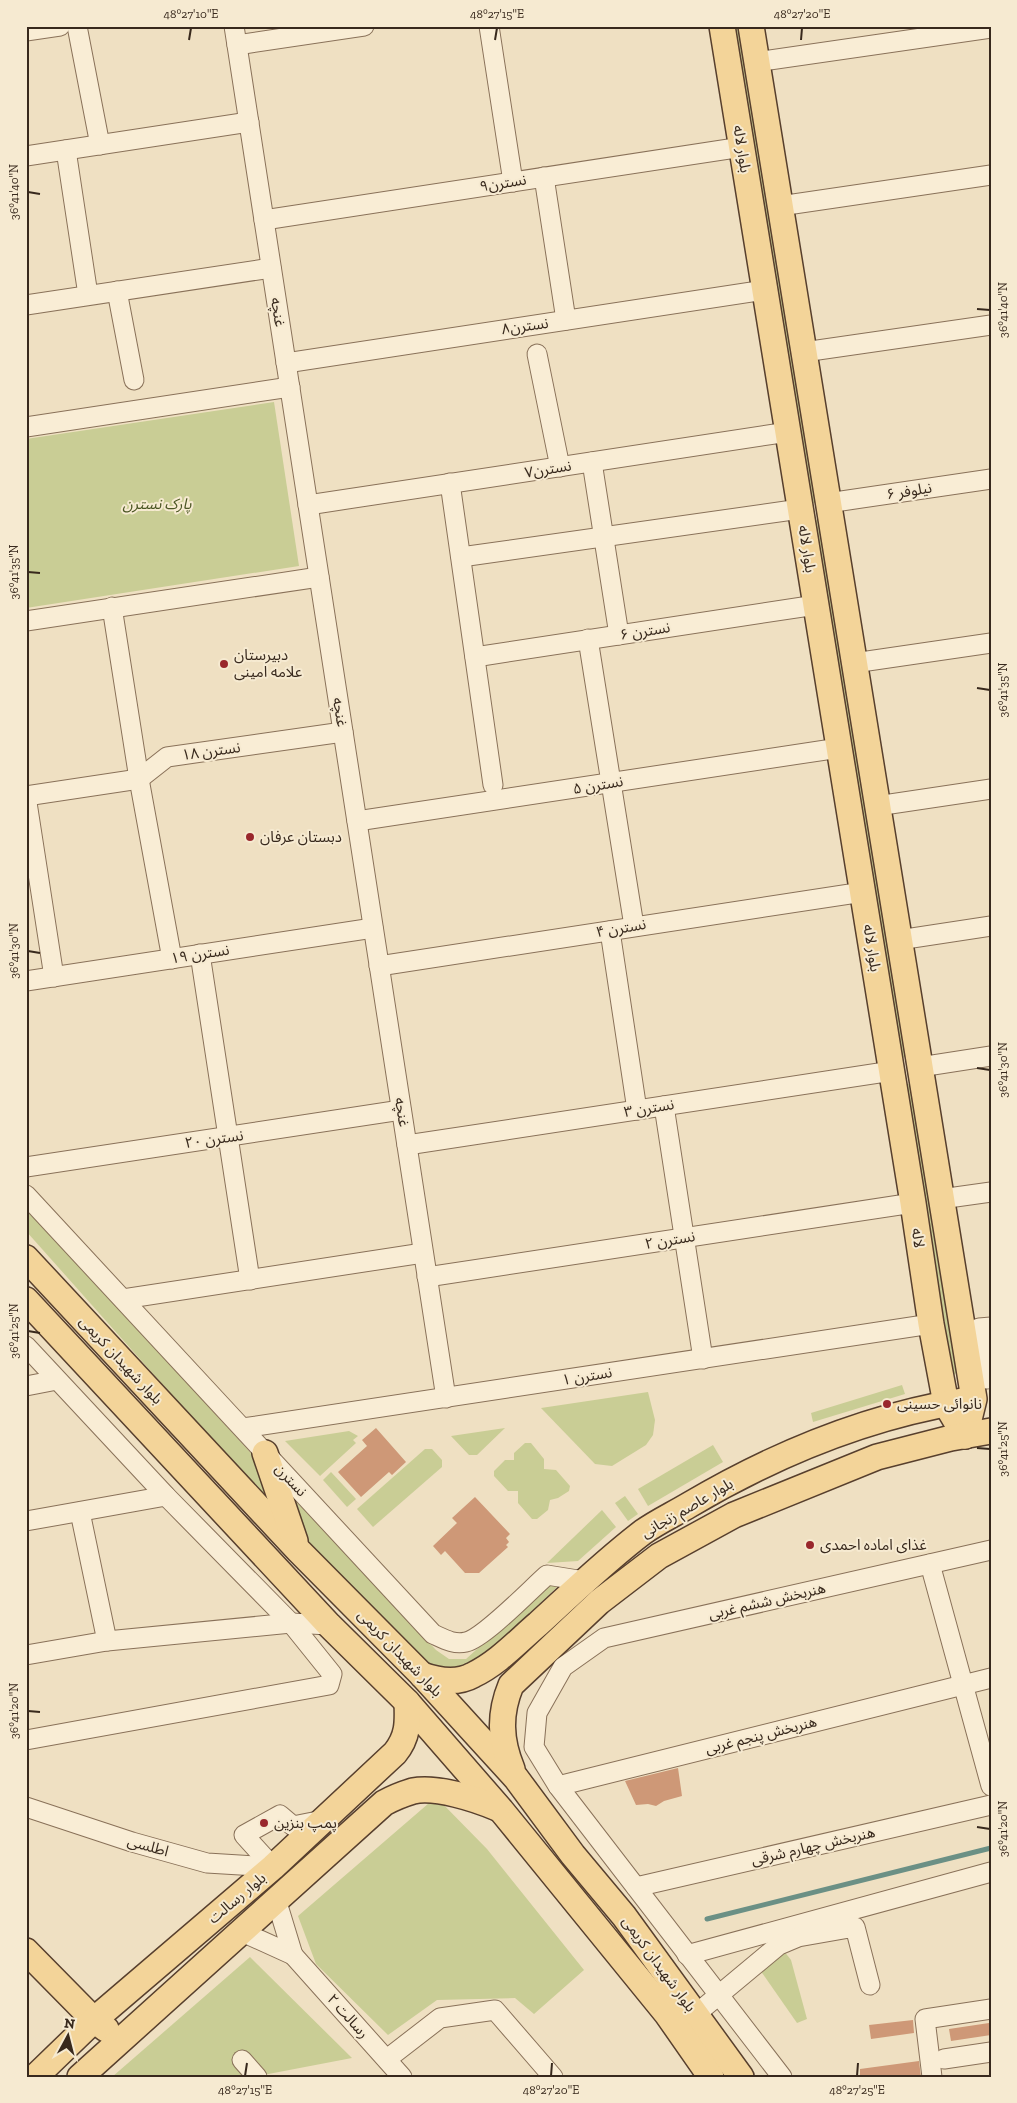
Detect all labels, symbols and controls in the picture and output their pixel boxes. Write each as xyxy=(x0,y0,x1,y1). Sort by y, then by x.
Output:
text: 48°27'10"E xyxy=(164,7,218,21)
text: 48°27'15"E xyxy=(470,7,524,21)
text: 48°27'20"E xyxy=(774,7,830,21)
street label: بلوار لاله xyxy=(729,124,755,174)
text: 36°41'40"N xyxy=(7,164,21,220)
street label: نسترن۹ xyxy=(478,170,528,196)
text: 36°41'40"N xyxy=(996,282,1010,338)
street label: غنچه xyxy=(266,296,289,329)
street label: نسترن۸ xyxy=(500,314,550,338)
street label: نسترن۷ xyxy=(523,456,573,482)
street label: نیلوفر ۶ xyxy=(885,479,933,503)
park label: پارک نسترن xyxy=(123,495,192,514)
street label: بلوار لاله xyxy=(794,524,820,574)
text: 36°41'35"N xyxy=(7,544,21,599)
street label: نسترن ۶ xyxy=(619,618,671,644)
place label: دبیرستان علامه امینی xyxy=(234,646,303,681)
marker: دبیرستان علامه امینی xyxy=(218,658,230,670)
text: 36°41'35"N xyxy=(996,662,1010,717)
street label: غنچه xyxy=(328,696,351,729)
street label: نسترن ۱۸ xyxy=(180,738,242,764)
street label: نسترن ۵ xyxy=(572,772,624,798)
place label: دبستان عرفان xyxy=(260,828,342,846)
marker: دبستان عرفان xyxy=(244,831,256,843)
street label: نسترن ۴ xyxy=(595,915,647,941)
text: 36°41'30"N xyxy=(7,923,21,979)
street label: بلوار لاله xyxy=(859,923,885,973)
street label: نسترن ۱۹ xyxy=(169,940,231,968)
text: 36°41'30"N xyxy=(996,1042,1010,1098)
street label: نسترن ۳ xyxy=(623,1095,675,1121)
street label: غنچه xyxy=(390,1096,413,1129)
street label: نسترن ۲۰ xyxy=(183,1126,245,1152)
street label: نسترن ۲ xyxy=(644,1227,696,1253)
street label: لاله xyxy=(908,1227,928,1249)
text: 36°41'25"N xyxy=(7,1303,21,1359)
street label: بلوار شهیدان کریمی xyxy=(75,1312,167,1408)
street label: نسترن ۱ xyxy=(561,1363,613,1389)
place label: نانوائی حسینی xyxy=(897,1395,982,1413)
marker: نانوائی حسینی xyxy=(881,1398,893,1410)
text: 36°41'25"N xyxy=(996,1421,1010,1477)
street label: نسترن xyxy=(271,1460,311,1500)
street label: بلوار عاصم زنجانی xyxy=(638,1474,737,1543)
place label: غذای اماده احمدی xyxy=(820,1536,927,1554)
marker: غذای اماده احمدی xyxy=(804,1539,816,1551)
street label: هنربخش ششم غربی xyxy=(707,1579,828,1625)
street label: بلوار شهیدان کریمی xyxy=(354,1606,446,1700)
text: 36°41'20"N xyxy=(7,1683,21,1739)
street label: هنربخش پنجم غربی xyxy=(703,1712,819,1760)
text: 36°41'20"N xyxy=(996,1801,1010,1857)
place label: پمپ بنزین xyxy=(274,1814,337,1833)
marker: پمپ بنزین xyxy=(258,1817,270,1829)
street label: هنربخش چهارم شرقی xyxy=(749,1823,877,1871)
street label: اطلسی xyxy=(125,1832,171,1860)
street label: بلوار رسالت xyxy=(205,1869,269,1927)
street label: بلوار شهیدان کریمی xyxy=(618,1913,700,2015)
street label: رسالت ۲ xyxy=(323,1990,373,2042)
north arrow xyxy=(42,2010,92,2060)
text: N xyxy=(63,2015,76,2033)
text: 48°27'15"E xyxy=(218,2083,272,2097)
text: 48°27'20"E xyxy=(523,2083,579,2097)
text: 48°27'25"E xyxy=(829,2083,885,2097)

